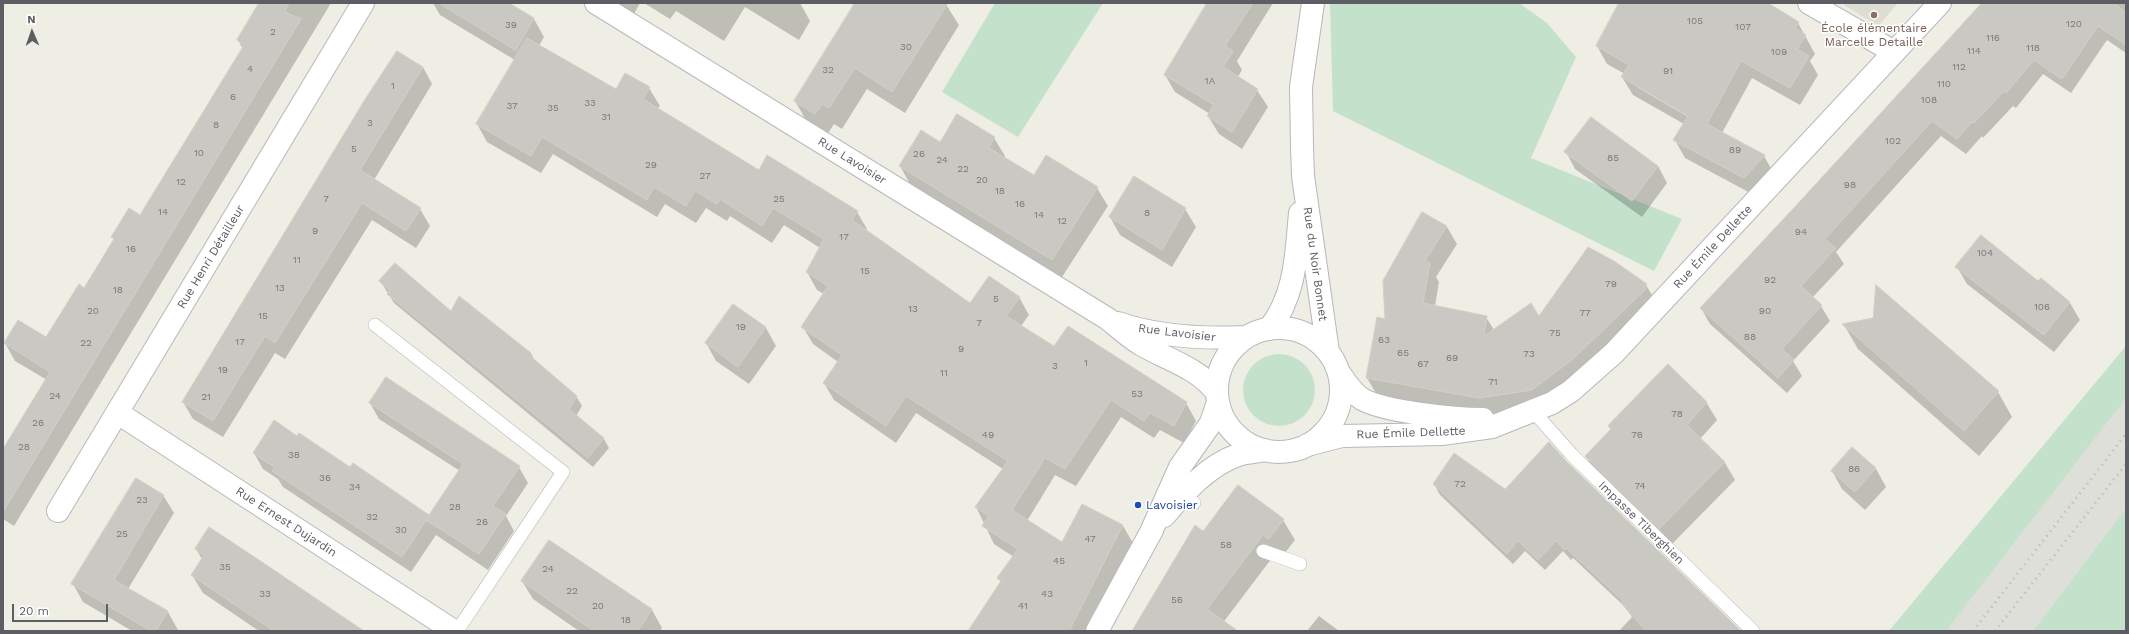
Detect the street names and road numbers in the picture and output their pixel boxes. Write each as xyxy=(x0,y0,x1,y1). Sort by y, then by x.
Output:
street label: Rue Lavoisier xyxy=(815,134,889,188)
street label: Rue Émile Dellette xyxy=(1671,202,1755,292)
street label: Rue Henri Détailleur xyxy=(174,203,248,311)
street label: Rue du Noir Bonnet xyxy=(1300,206,1330,322)
street label: Rue Lavoisier xyxy=(1137,321,1217,345)
street label: Rue Émile Dellette xyxy=(1356,424,1466,442)
street label: Impasse Tiberghien xyxy=(1595,478,1687,568)
street label: Rue Ernest Dujardin xyxy=(233,484,339,560)

